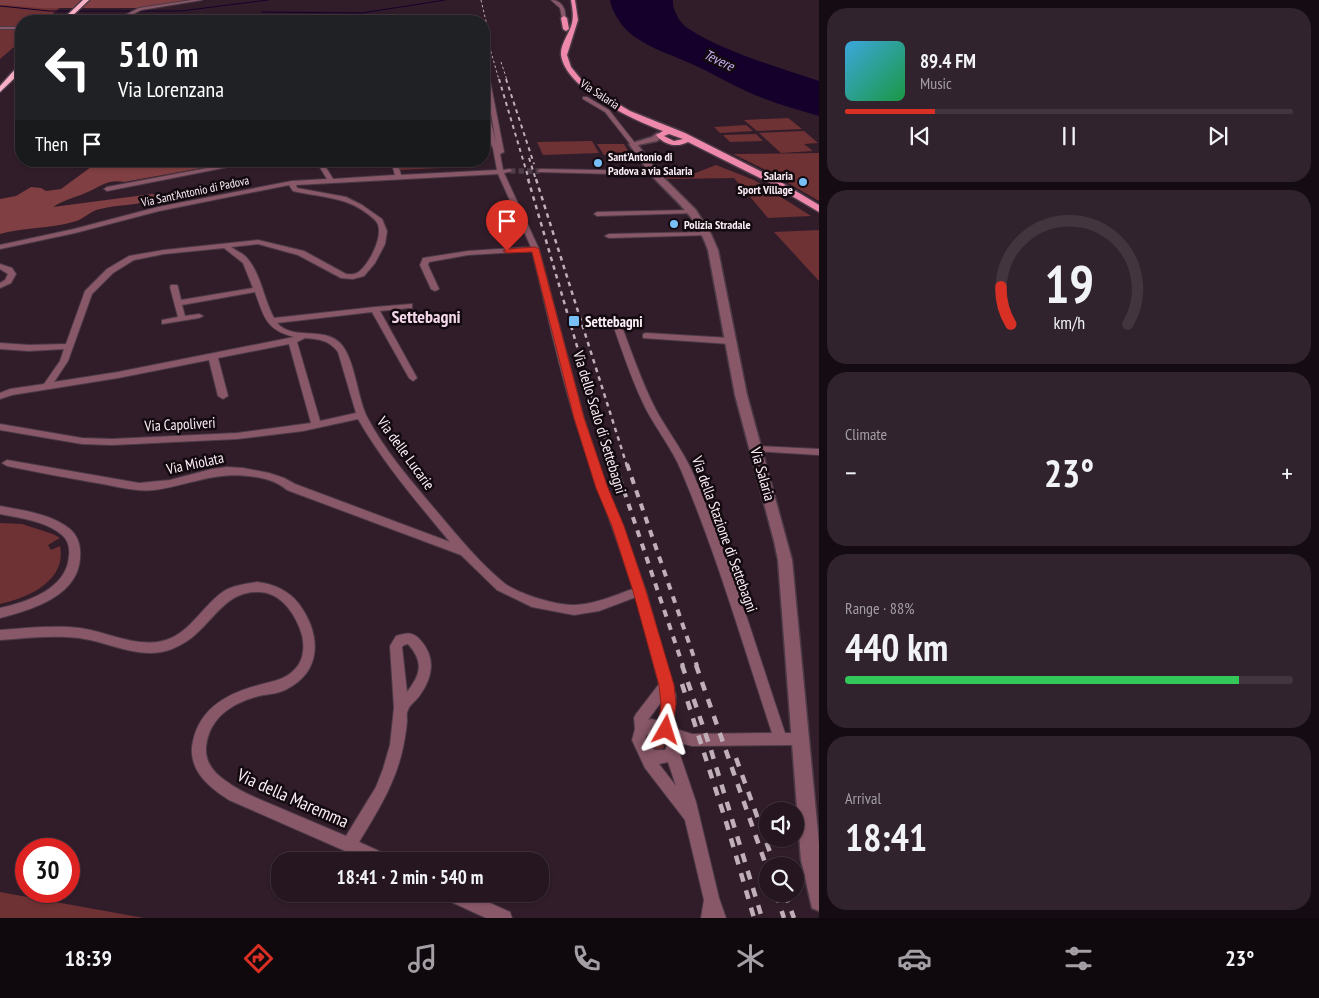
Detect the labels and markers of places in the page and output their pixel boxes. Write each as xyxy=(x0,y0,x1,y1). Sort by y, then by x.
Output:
place label: Sant'Antonio di Padova a via Salaria xyxy=(608,149,693,178)
marker: Sant'Antonio di Padova a via Salaria xyxy=(592,157,604,169)
place label: Salaria Sport Village xyxy=(738,168,793,197)
marker: Salaria Sport Village xyxy=(797,176,809,188)
pin xyxy=(486,200,528,251)
place label: Polizia Stradale xyxy=(684,217,751,232)
marker: Polizia Stradale xyxy=(668,218,680,230)
place label: Settebagni xyxy=(585,312,643,331)
marker: Settebagni xyxy=(567,314,581,328)

